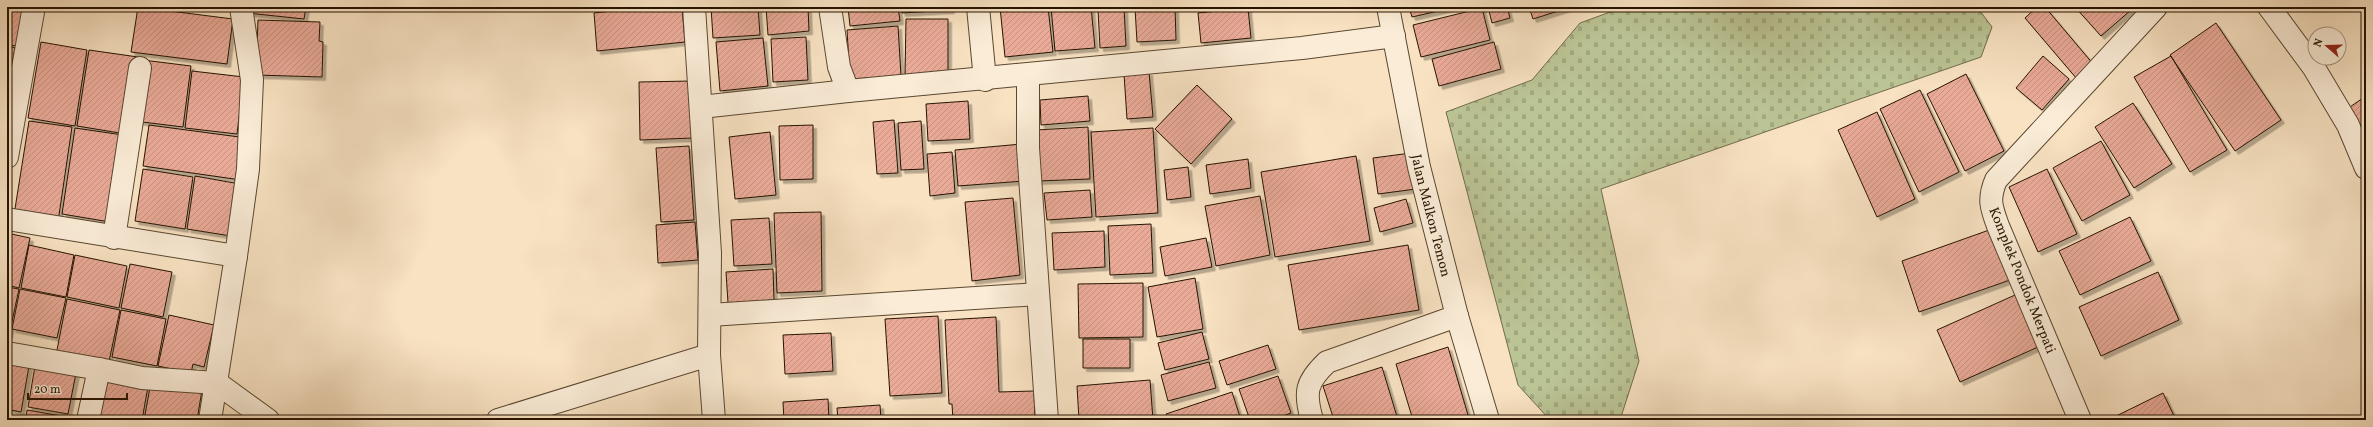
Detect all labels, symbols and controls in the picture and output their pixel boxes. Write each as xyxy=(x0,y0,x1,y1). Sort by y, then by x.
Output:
north arrow xyxy=(2307,26,2347,66)
text: N xyxy=(2311,37,2327,49)
street label: Jalan Malkon Temon xyxy=(1406,153,1455,279)
street label: Komplek Pondok Merpati xyxy=(1984,205,2060,357)
scale bar xyxy=(28,375,127,401)
text: 20 m xyxy=(34,382,61,398)

